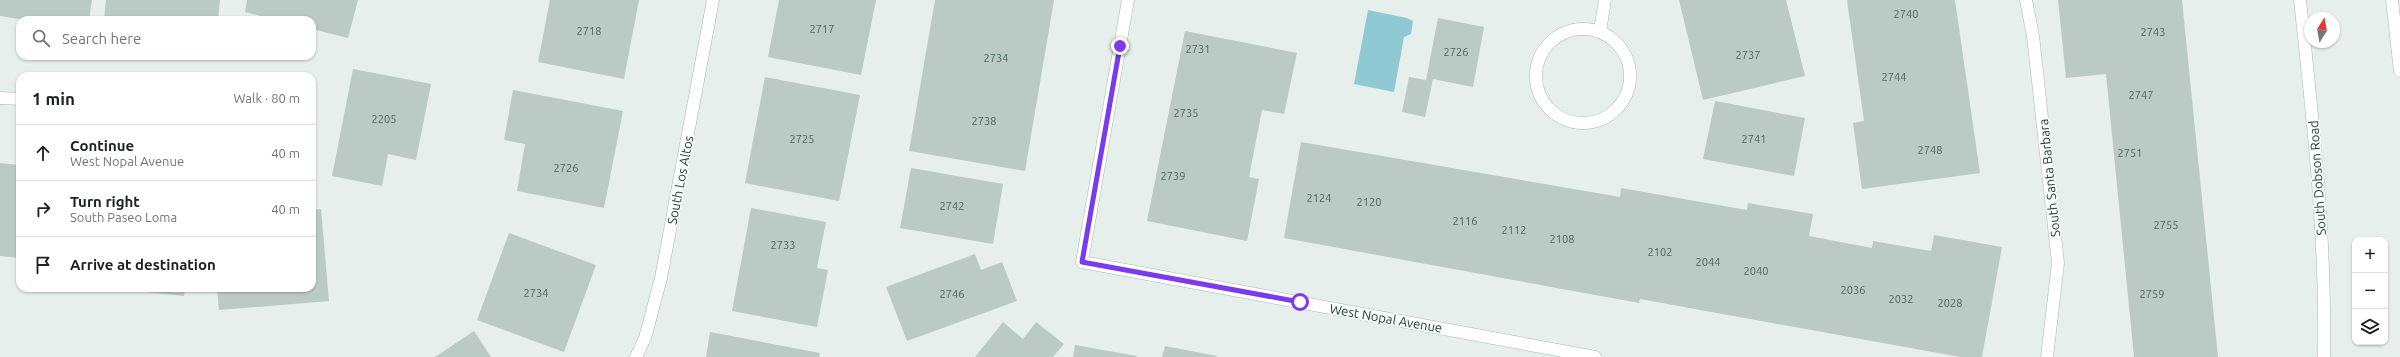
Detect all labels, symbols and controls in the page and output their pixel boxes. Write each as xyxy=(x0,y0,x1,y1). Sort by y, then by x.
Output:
house number: 2740 xyxy=(1894,8,1918,20)
north arrow xyxy=(2304,12,2340,48)
search box xyxy=(16,16,316,60)
house number: 2717 xyxy=(810,23,834,35)
house number: 2718 xyxy=(577,25,601,37)
house number: 2743 xyxy=(2141,26,2165,38)
icon: search xyxy=(30,27,52,49)
text: Search here xyxy=(62,30,141,47)
route end xyxy=(1111,37,1129,55)
house number: 2731 xyxy=(1186,43,1210,55)
house number: 2726 xyxy=(1444,46,1468,58)
house number: 2737 xyxy=(1736,49,1760,61)
house number: 2734 xyxy=(984,52,1008,64)
house number: 2744 xyxy=(1882,71,1906,83)
text: 1 min xyxy=(32,89,75,108)
house number: 2747 xyxy=(2129,89,2153,101)
text: Walk · 80 m xyxy=(234,91,300,105)
house number: 2735 xyxy=(1174,107,1198,119)
house number: 2205 xyxy=(372,113,396,125)
house number: 2738 xyxy=(972,115,996,127)
street label: South Santa Barbara xyxy=(2036,118,2062,238)
street label: South Dobson Road xyxy=(2306,120,2328,236)
house number: 2725 xyxy=(790,133,814,145)
house number: 2741 xyxy=(1742,133,1766,145)
street label: South Los Altos xyxy=(665,134,696,226)
text: Continue xyxy=(70,137,134,154)
icon: ahead xyxy=(32,142,54,164)
house number: 2748 xyxy=(1918,144,1942,156)
text: 40 m xyxy=(271,146,300,160)
house number: 2751 xyxy=(2118,147,2142,159)
text: West Nopal Avenue xyxy=(70,154,184,168)
house number: 2726 xyxy=(554,162,578,174)
house number: 2739 xyxy=(1161,170,1185,182)
house number: 2124 xyxy=(1307,192,1331,204)
text: Turn right xyxy=(70,193,140,210)
house number: 2120 xyxy=(1357,196,1381,208)
icon: right xyxy=(32,198,54,220)
house number: 2742 xyxy=(940,200,964,212)
text: 40 m xyxy=(271,202,300,216)
text: South Paseo Loma xyxy=(70,210,177,224)
house number: 2116 xyxy=(1453,215,1477,227)
house number: 2755 xyxy=(2154,219,2178,231)
house number: 2112 xyxy=(1502,224,1526,236)
house number: 2108 xyxy=(1550,233,1574,245)
map controls xyxy=(2352,237,2388,345)
button: + xyxy=(2352,237,2388,273)
house number: 2733 xyxy=(771,239,795,251)
house number: 2102 xyxy=(1648,246,1672,258)
icon: arrive xyxy=(32,254,54,276)
text: Arrive at destination xyxy=(70,256,216,273)
house number: 2044 xyxy=(1696,256,1720,268)
house number: 2040 xyxy=(1744,265,1768,277)
button: − xyxy=(2352,273,2388,309)
house number: 2036 xyxy=(1841,284,1865,296)
house number: 2734 xyxy=(524,287,548,299)
house number: 2746 xyxy=(940,288,964,300)
house number: 2759 xyxy=(2140,288,2164,300)
route start xyxy=(1291,293,1309,311)
house number: 2032 xyxy=(1889,293,1913,305)
house number: 2028 xyxy=(1938,297,1962,309)
street label: West Nopal Avenue xyxy=(1329,301,1443,335)
button: layers xyxy=(2352,309,2388,345)

